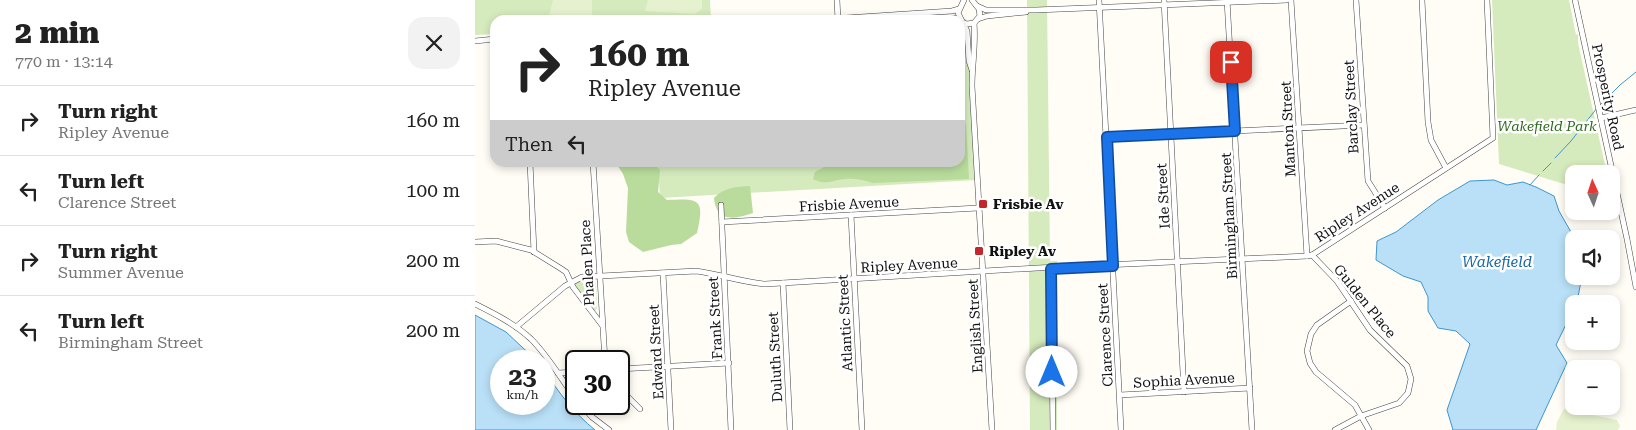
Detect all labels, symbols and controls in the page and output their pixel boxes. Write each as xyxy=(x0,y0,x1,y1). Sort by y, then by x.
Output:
text: 2 min xyxy=(15,15,99,50)
button: close xyxy=(408,17,460,69)
text: 160 m xyxy=(588,34,689,75)
icon: right xyxy=(505,35,570,100)
pin xyxy=(1210,41,1252,83)
street label: Prosperity Road xyxy=(1589,42,1627,152)
icon: arrive xyxy=(1217,48,1245,76)
text: 770 m · 13:14 xyxy=(15,52,113,71)
street label: Barclay Street xyxy=(1341,60,1361,154)
text: Ripley Avenue xyxy=(588,76,741,101)
street label: Manton Street xyxy=(1277,81,1299,177)
text: Turn right xyxy=(58,100,158,123)
icon: right xyxy=(15,107,43,135)
text: 160 m xyxy=(406,109,460,132)
park label: Wakefield Park xyxy=(1497,118,1597,134)
text: Ripley Avenue xyxy=(58,123,169,142)
icon: left xyxy=(563,130,591,158)
text: Then xyxy=(505,133,553,156)
street label: Birmingham Street xyxy=(1218,152,1240,280)
street label: Ide Street xyxy=(1153,163,1173,229)
north arrow xyxy=(1565,165,1620,220)
map controls xyxy=(1565,165,1620,415)
text: Turn left xyxy=(58,170,144,193)
icon: left xyxy=(15,177,43,205)
text: 100 m xyxy=(406,179,460,202)
street label: Ripley Avenue xyxy=(1312,179,1402,245)
text: Clarence Street xyxy=(58,193,176,212)
street label: Frisbie Avenue xyxy=(799,193,900,215)
place label: Frisbie Av xyxy=(993,196,1064,212)
marker: Frisbie Av xyxy=(977,198,989,210)
street label: Phalen Place xyxy=(577,219,597,307)
button: sound xyxy=(1565,230,1620,285)
text: Turn right xyxy=(58,240,158,263)
place label: Ripley Av xyxy=(989,243,1057,259)
marker: Ripley Av xyxy=(973,245,985,257)
icon: right xyxy=(15,247,43,275)
text: 200 m xyxy=(406,249,460,272)
water label: Wakefield xyxy=(1462,253,1532,271)
street label: Ripley Avenue xyxy=(860,254,958,276)
street label: Gulden Place xyxy=(1331,261,1400,341)
text: Summer Avenue xyxy=(58,263,184,282)
street label: Atlantic Street xyxy=(834,274,856,372)
street label: Frank Street xyxy=(705,276,725,360)
street label: English Street xyxy=(965,279,985,373)
street label: Clarence Street xyxy=(1094,283,1116,387)
button: + xyxy=(1565,295,1620,350)
street label: Edward Street xyxy=(646,304,666,400)
text: Turn left xyxy=(58,310,144,333)
street label: Duluth Street xyxy=(765,311,785,403)
icon: left xyxy=(15,317,43,345)
text: 200 m xyxy=(406,319,460,342)
text: Birmingham Street xyxy=(58,333,203,352)
position arrow xyxy=(1025,345,1077,397)
speed limit sign: 30 xyxy=(565,350,630,415)
button: − xyxy=(1565,360,1620,415)
text: 23 xyxy=(508,362,537,391)
street label: Sophia Avenue xyxy=(1133,369,1235,391)
text: km/h xyxy=(506,388,539,402)

